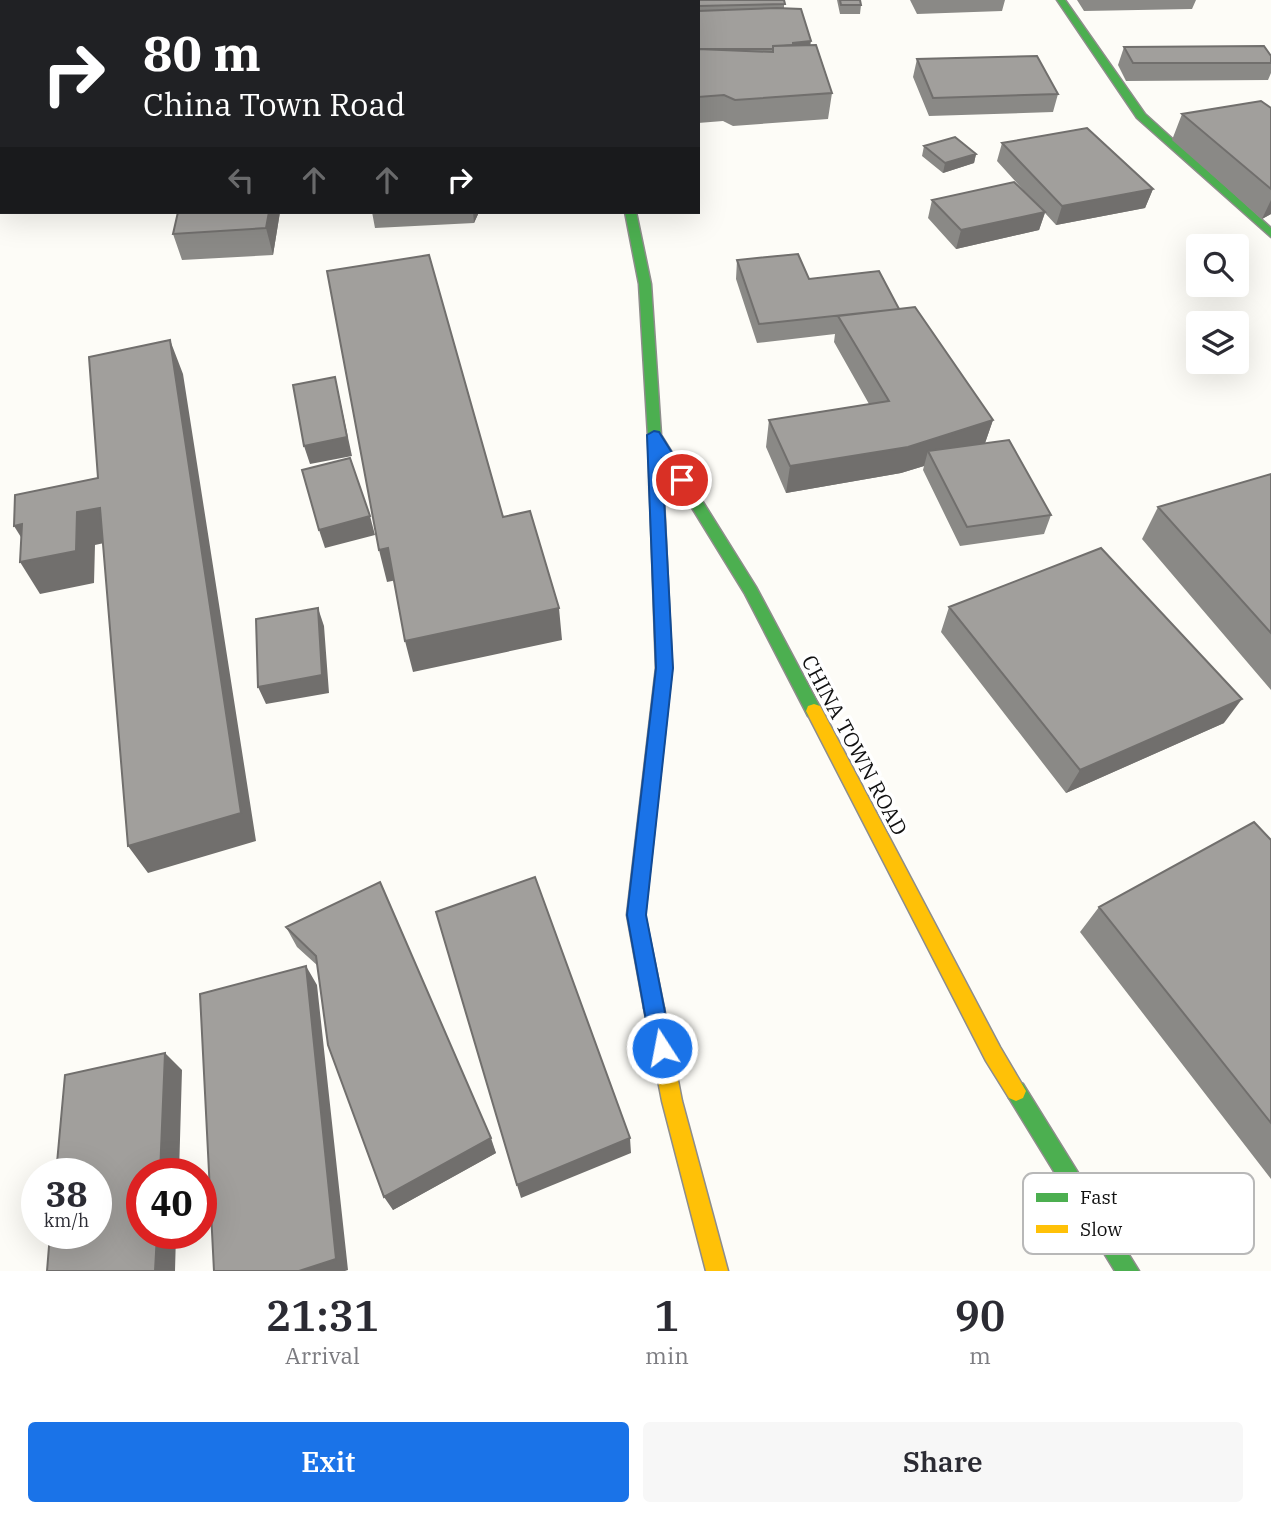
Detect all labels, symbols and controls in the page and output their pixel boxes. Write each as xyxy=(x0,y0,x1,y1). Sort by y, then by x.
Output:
text: 80 m xyxy=(143,21,261,84)
icon: right xyxy=(28,28,119,119)
text: China Town Road xyxy=(143,83,405,125)
icon: left xyxy=(222,161,260,199)
icon: ahead xyxy=(295,161,333,199)
icon: ahead xyxy=(368,161,406,199)
icon: right xyxy=(441,161,479,199)
map controls xyxy=(1186,234,1249,374)
button: search xyxy=(1186,234,1249,297)
button: layers xyxy=(1186,311,1249,374)
pin xyxy=(652,450,712,510)
icon: arrive xyxy=(663,461,701,499)
street label: CHINA TOWN ROAD xyxy=(796,650,914,840)
position arrow xyxy=(625,1011,699,1085)
speed limit sign: 40 xyxy=(126,1158,217,1249)
text: 38 xyxy=(45,1171,88,1217)
legend xyxy=(1023,1173,1254,1254)
text: Fast xyxy=(1080,1185,1118,1209)
text: km/h xyxy=(44,1209,89,1232)
text: Slow xyxy=(1080,1217,1122,1241)
text: 21:31 xyxy=(266,1288,379,1343)
text: 1 xyxy=(654,1288,680,1343)
text: 90 xyxy=(955,1288,1005,1343)
text: Arrival xyxy=(285,1340,360,1370)
text: min xyxy=(645,1340,689,1370)
text: m xyxy=(969,1340,991,1370)
button: Exit xyxy=(28,1422,629,1502)
button: Share xyxy=(643,1422,1243,1502)

